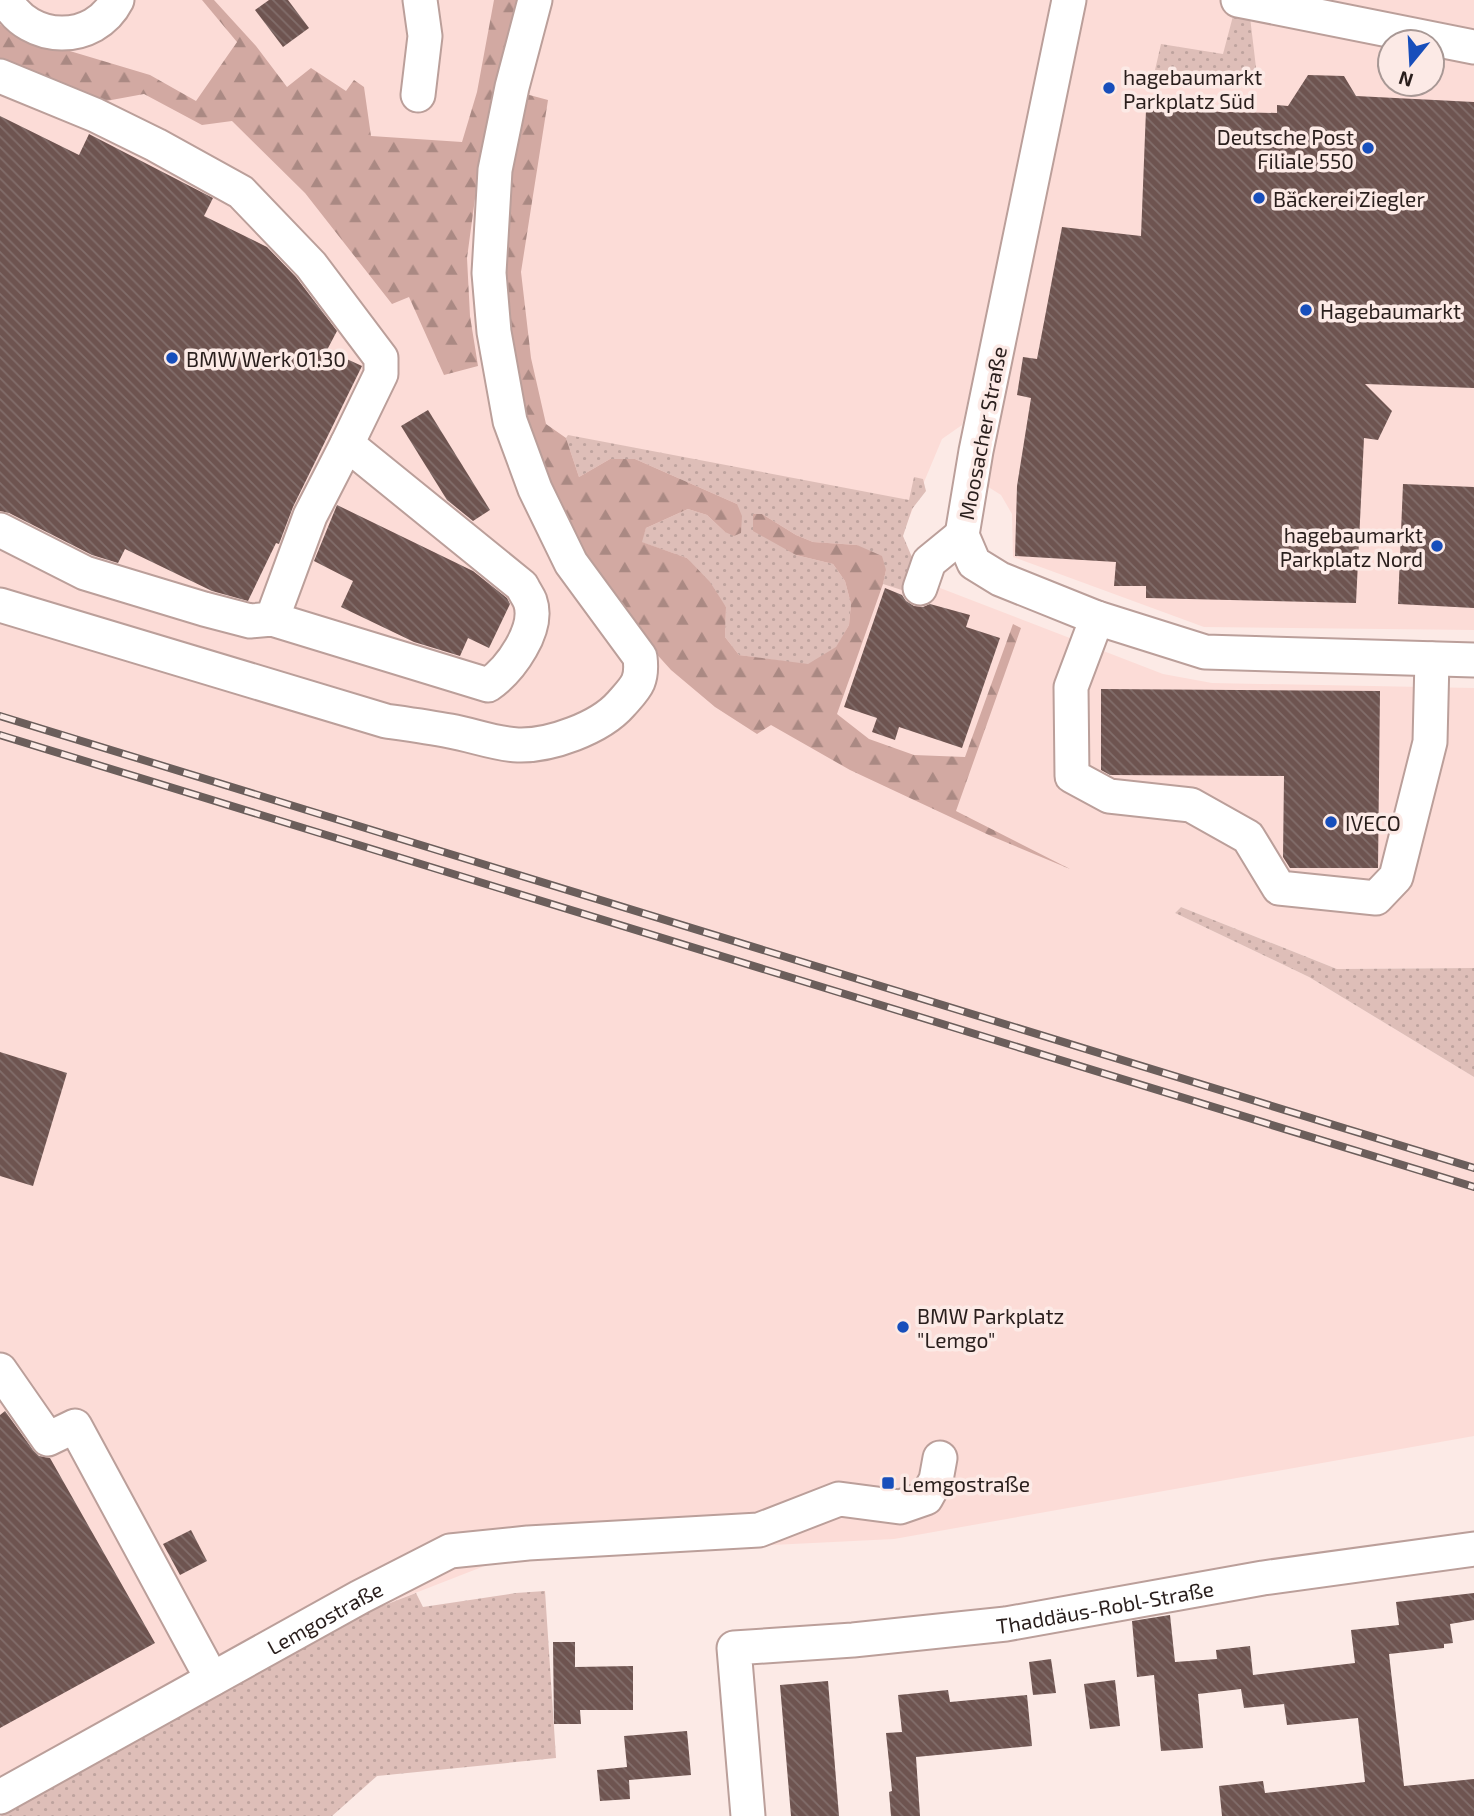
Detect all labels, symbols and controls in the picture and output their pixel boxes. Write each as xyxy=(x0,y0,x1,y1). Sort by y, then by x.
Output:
north arrow xyxy=(1376,28,1446,98)
place label: hagebaumarkt Parkplatz Süd xyxy=(1123,64,1262,113)
text: N xyxy=(1396,67,1416,93)
marker: hagebaumarkt Parkplatz Süd xyxy=(1101,80,1117,96)
place label: Deutsche Post Filiale 550 xyxy=(1217,124,1354,173)
marker: Deutsche Post Filiale 550 xyxy=(1360,140,1376,156)
place label: Bäckerei Ziegler xyxy=(1273,186,1425,211)
marker: Bäckerei Ziegler xyxy=(1251,190,1267,206)
place label: Hagebaumarkt xyxy=(1320,298,1461,323)
marker: Hagebaumarkt xyxy=(1298,302,1314,318)
street label: Moosacher Straße xyxy=(953,344,1011,522)
place label: BMW Werk 01.30 xyxy=(186,346,346,371)
marker: BMW Werk 01.30 xyxy=(164,350,180,366)
place label: hagebaumarkt Parkplatz Nord xyxy=(1280,522,1423,571)
marker: hagebaumarkt Parkplatz Nord xyxy=(1429,538,1445,554)
place label: IVECO xyxy=(1345,810,1401,835)
marker: IVECO xyxy=(1323,814,1339,830)
place label: BMW Parkplatz "Lemgo" xyxy=(917,1303,1064,1352)
marker: BMW Parkplatz "Lemgo" xyxy=(895,1319,911,1335)
place label: Lemgostraße xyxy=(902,1471,1030,1496)
marker: Lemgostraße xyxy=(880,1475,896,1491)
street label: Lemgostraße xyxy=(262,1575,386,1659)
street label: Thaddäus-Robl-Straße xyxy=(995,1575,1216,1637)

